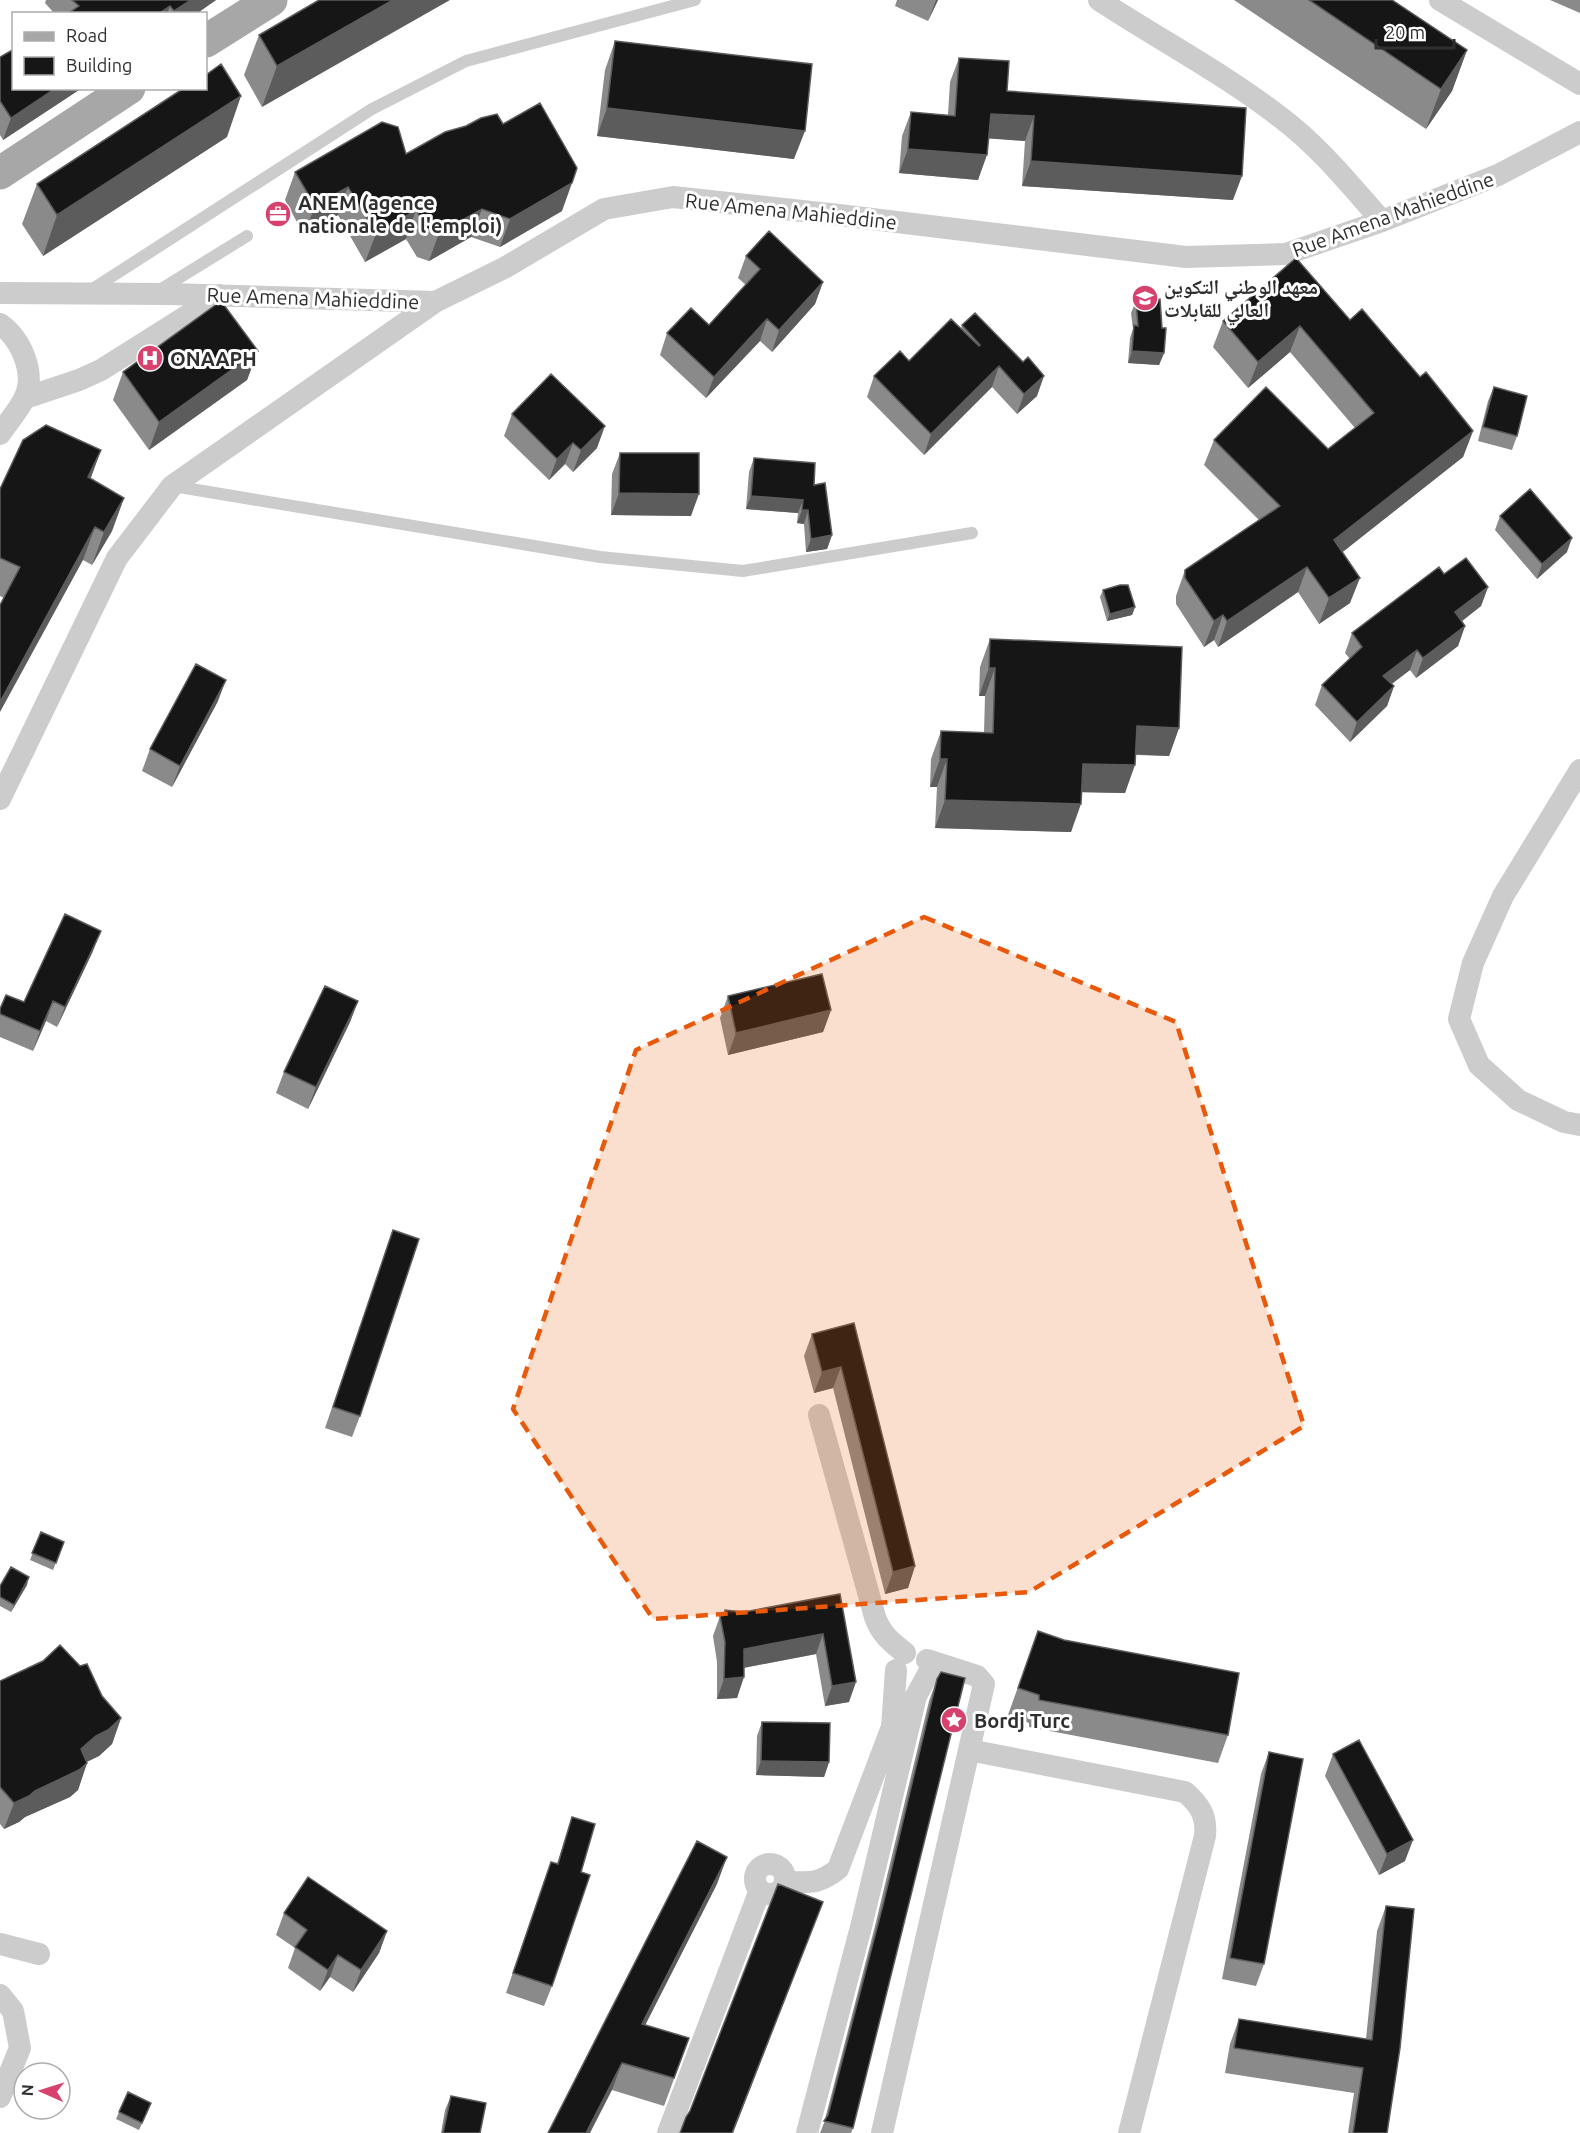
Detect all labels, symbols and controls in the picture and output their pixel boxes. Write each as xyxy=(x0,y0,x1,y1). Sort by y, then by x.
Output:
legend xyxy=(12,12,207,90)
scale bar xyxy=(1376,12,1454,50)
text: 20 m xyxy=(1385,22,1425,42)
text: Road xyxy=(66,25,108,45)
text: Building xyxy=(66,55,132,75)
street label: Rue Amena Mahieddine xyxy=(1289,167,1497,261)
street label: Rue Amena Mahieddine xyxy=(684,188,898,234)
place label: ANEM (agence nationale de l'emploi) xyxy=(298,191,502,237)
office icon: ANEM (agence nationale de l'emploi) xyxy=(263,199,293,229)
place label: معهد الوطني التكوين العالي للقابلات xyxy=(1164,275,1318,325)
street label: Rue Amena Mahieddine xyxy=(206,283,420,313)
school or university icon: معهد الوطني التكوين العالي للقابلات xyxy=(1130,283,1160,313)
hospital icon: ONAAPH xyxy=(135,343,165,373)
place label: ONAAPH xyxy=(170,347,257,370)
place icon: Bordj Turc xyxy=(939,1705,969,1735)
place label: Bordj Turc xyxy=(974,1709,1070,1732)
north arrow xyxy=(12,2061,72,2121)
text: N xyxy=(18,2084,36,2097)

